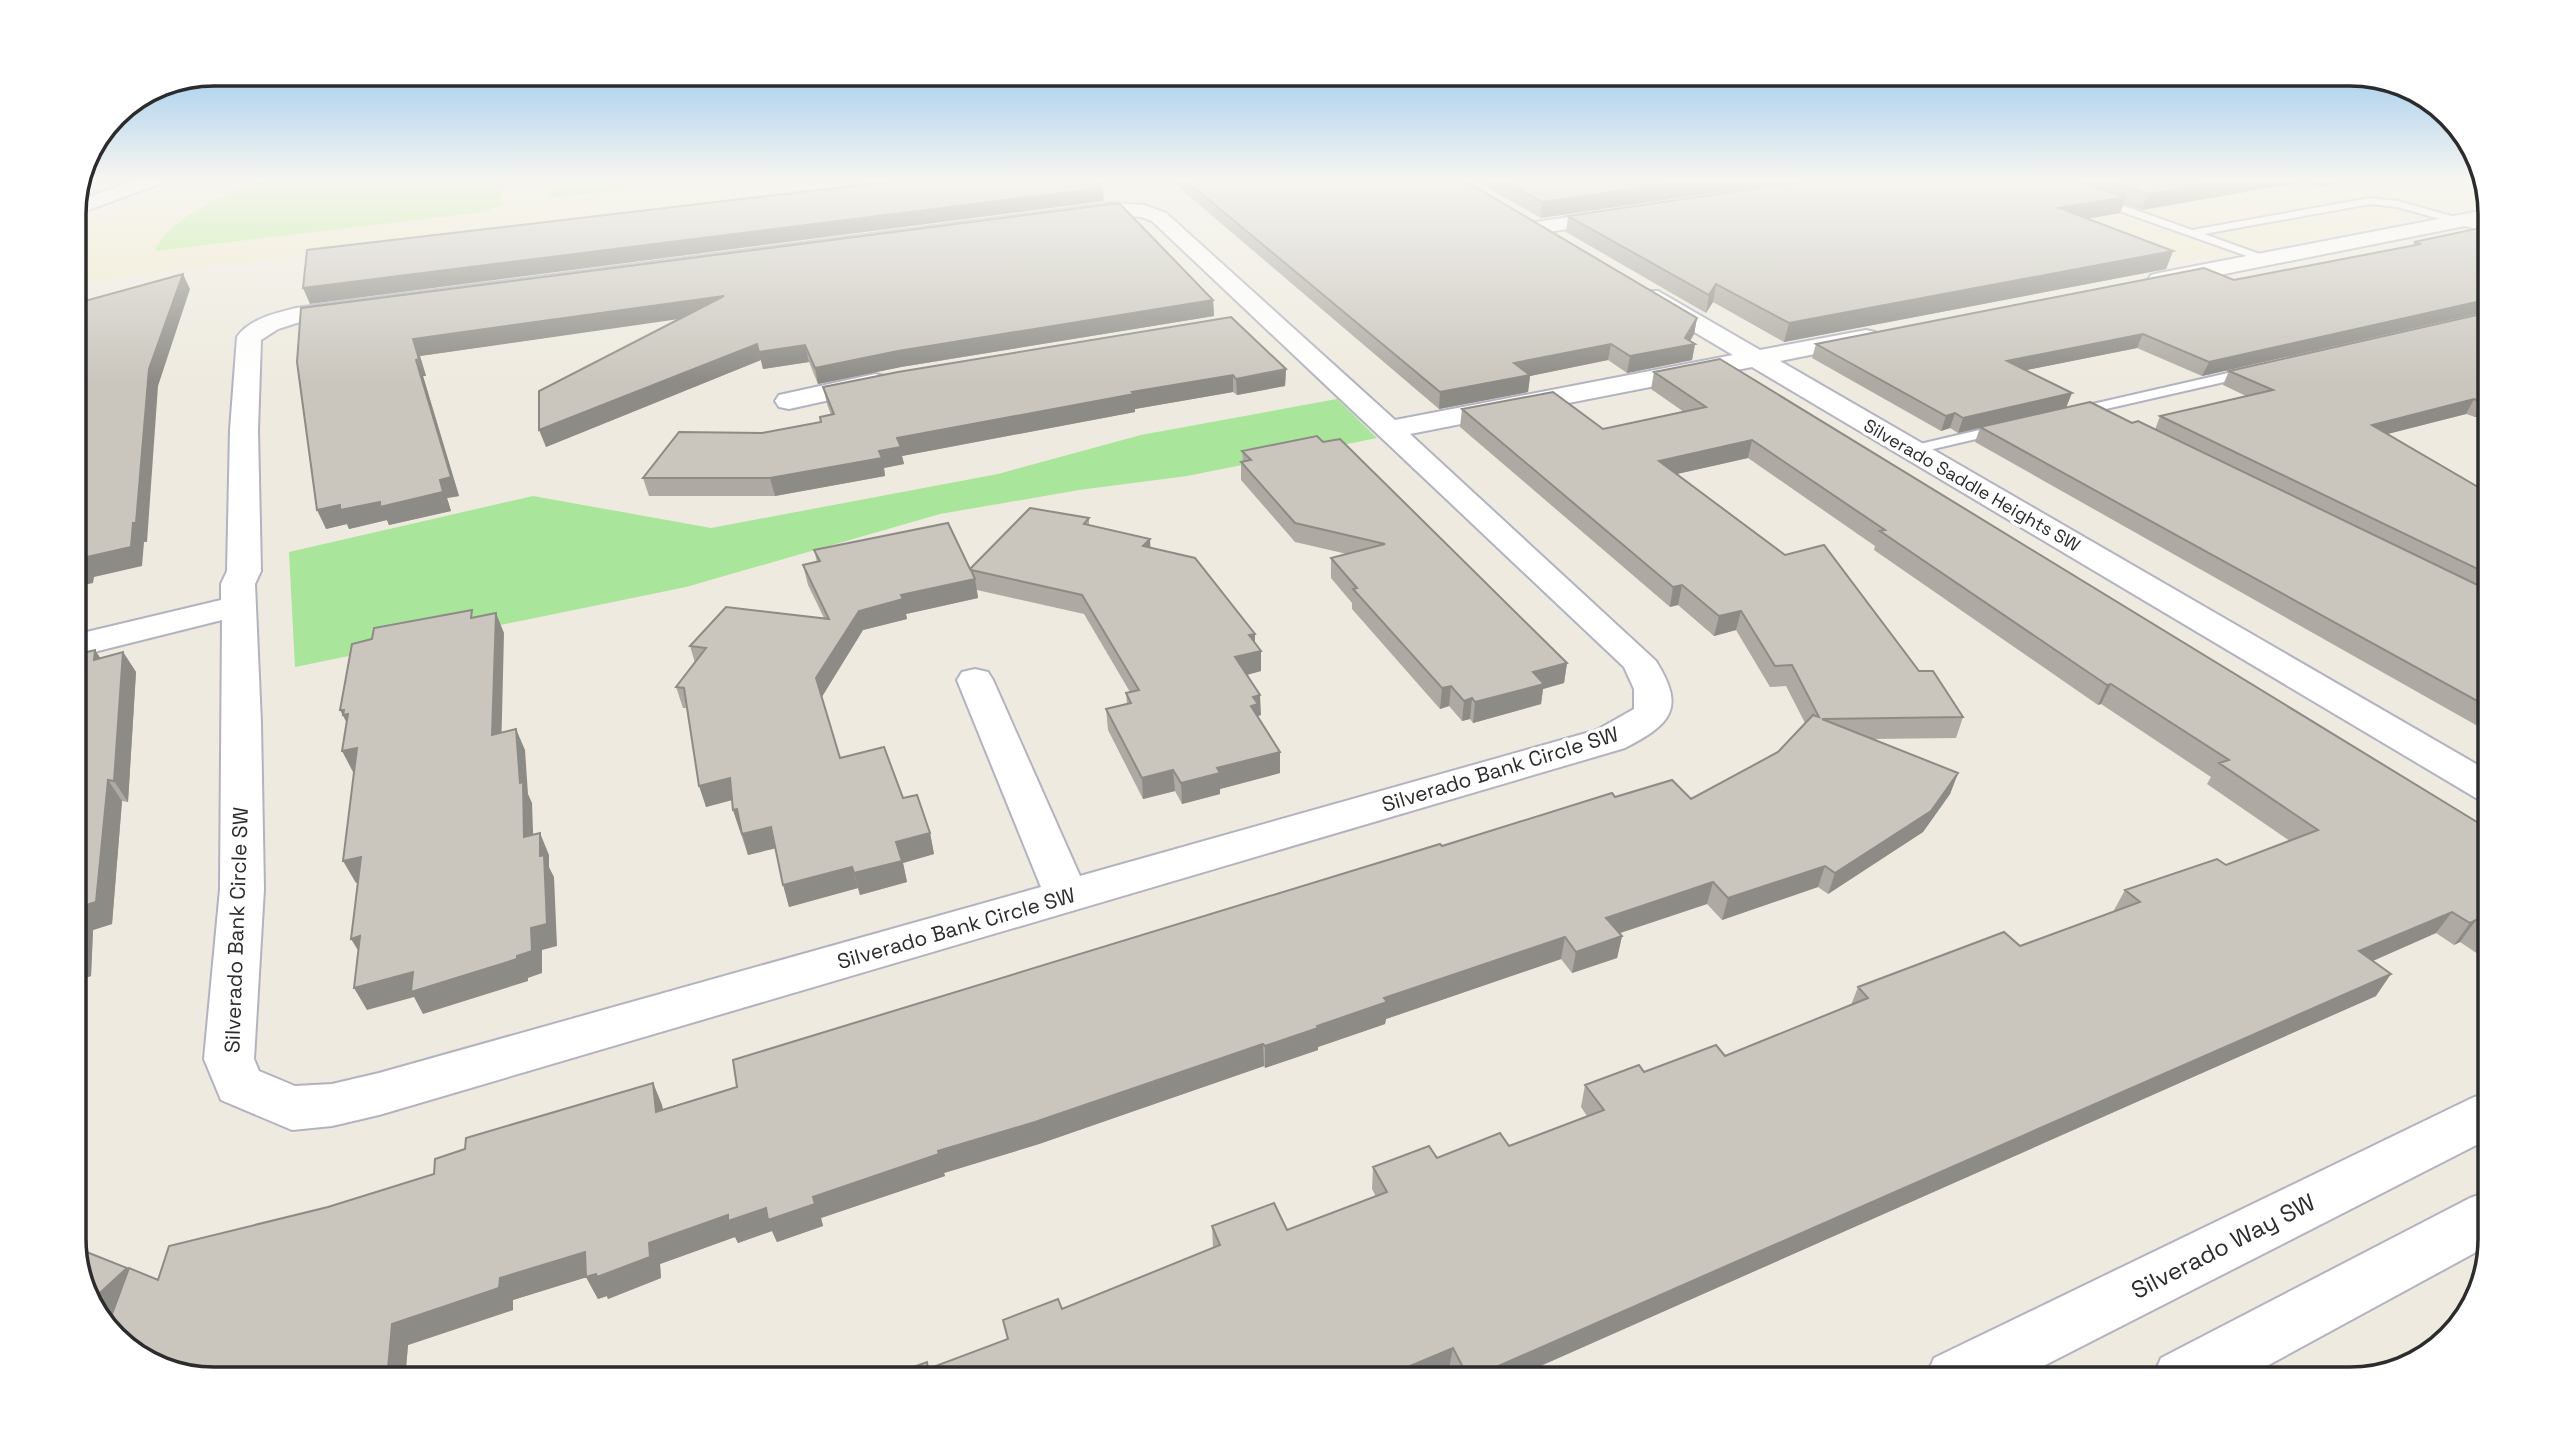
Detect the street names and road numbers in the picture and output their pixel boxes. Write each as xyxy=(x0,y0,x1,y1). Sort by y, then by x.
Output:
street label: Silverado Saddle Heights SW xyxy=(1860,414,2085,557)
street label: Silverado Bank Circle SW xyxy=(1378,720,1622,818)
street label: Silverado Bank Circle SW xyxy=(218,807,254,1053)
street label: Silverado Bank Circle SW xyxy=(834,881,1078,975)
street label: Silverado Way SW xyxy=(2126,1186,2320,1306)

